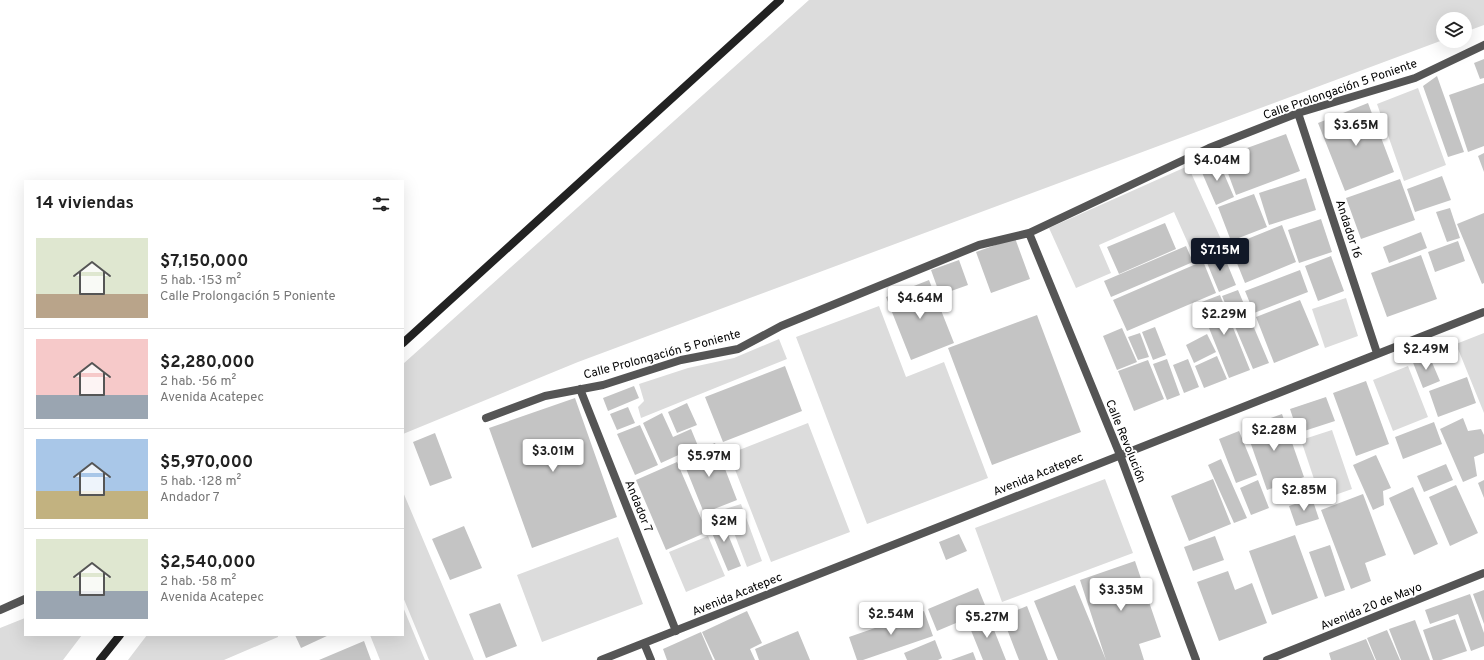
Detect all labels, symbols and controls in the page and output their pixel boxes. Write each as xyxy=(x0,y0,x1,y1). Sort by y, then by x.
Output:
map controls xyxy=(1436,12,1472,48)
button: layers xyxy=(1436,12,1472,48)
street label: Calle Prolongación 5 Poniente xyxy=(1261,56,1420,124)
pin: $3.65M xyxy=(1323,113,1389,147)
text: $3.65M xyxy=(1334,118,1378,134)
pin: $4.04M xyxy=(1184,148,1250,182)
text: $4.04M xyxy=(1194,153,1240,169)
text: 14 viviendas xyxy=(36,193,134,215)
icon: filters xyxy=(370,193,392,215)
street label: Andador 16 xyxy=(1331,198,1365,261)
pin: $7.15M xyxy=(1187,238,1253,272)
text: $7.15M xyxy=(1200,243,1240,259)
text: $7,150,000 xyxy=(160,251,248,273)
icon: home xyxy=(68,254,116,302)
text: 5 hab. · 153 m² xyxy=(160,273,241,289)
pin: $4.64M xyxy=(887,286,953,320)
text: Calle Prolongación 5 Poniente xyxy=(160,289,335,305)
text: $4.64M xyxy=(897,291,943,307)
pin: $2.29M xyxy=(1191,302,1257,336)
text: $2.29M xyxy=(1201,307,1247,323)
street label: Calle Prolongación 5 Poniente xyxy=(582,326,743,384)
pin: $2.49M xyxy=(1393,337,1459,371)
text: $2.49M xyxy=(1403,342,1449,358)
text: $2,280,000 xyxy=(160,352,255,374)
icon: home xyxy=(68,355,116,403)
text: 2 hab. · 56 m² xyxy=(160,374,236,390)
text: Avenida Acatepec xyxy=(160,390,264,406)
street label: Calle Revolución xyxy=(1101,397,1149,485)
pin: $2.28M xyxy=(1241,418,1307,452)
text: $2.28M xyxy=(1251,423,1297,439)
pin: $3.01M xyxy=(520,439,586,473)
text: $3.01M xyxy=(532,444,574,460)
pin: $5.97M xyxy=(676,444,742,478)
text: $5.97M xyxy=(687,449,731,465)
street label: Avenida Acatepec xyxy=(991,450,1086,500)
text: $5,970,000 xyxy=(160,452,253,474)
icon: home xyxy=(68,455,116,503)
text: 5 hab. · 128 m² xyxy=(160,474,241,490)
street label: Andador 7 xyxy=(620,478,656,535)
pin: $2.85M xyxy=(1271,478,1337,512)
text: $2.85M xyxy=(1281,483,1327,499)
text: Andador 7 xyxy=(160,490,220,506)
pin: $2M xyxy=(705,509,743,543)
text: $2M xyxy=(711,514,737,530)
text: $2,540,000 xyxy=(160,552,256,574)
icon: home xyxy=(68,555,116,603)
street label: Avenida Acatepec xyxy=(690,570,785,620)
text: 2 hab. · 58 m² xyxy=(160,574,236,590)
pin: $3.35M xyxy=(1088,578,1154,612)
street label: Avenida 20 de Mayo xyxy=(1318,579,1425,635)
text: $3.35M xyxy=(1099,583,1143,599)
text: Avenida Acatepec xyxy=(160,590,264,606)
pin: $2.54M xyxy=(858,602,924,636)
pin: $5.27M xyxy=(954,605,1020,639)
text: $2.54M xyxy=(868,607,914,623)
text: $5.27M xyxy=(965,610,1009,626)

